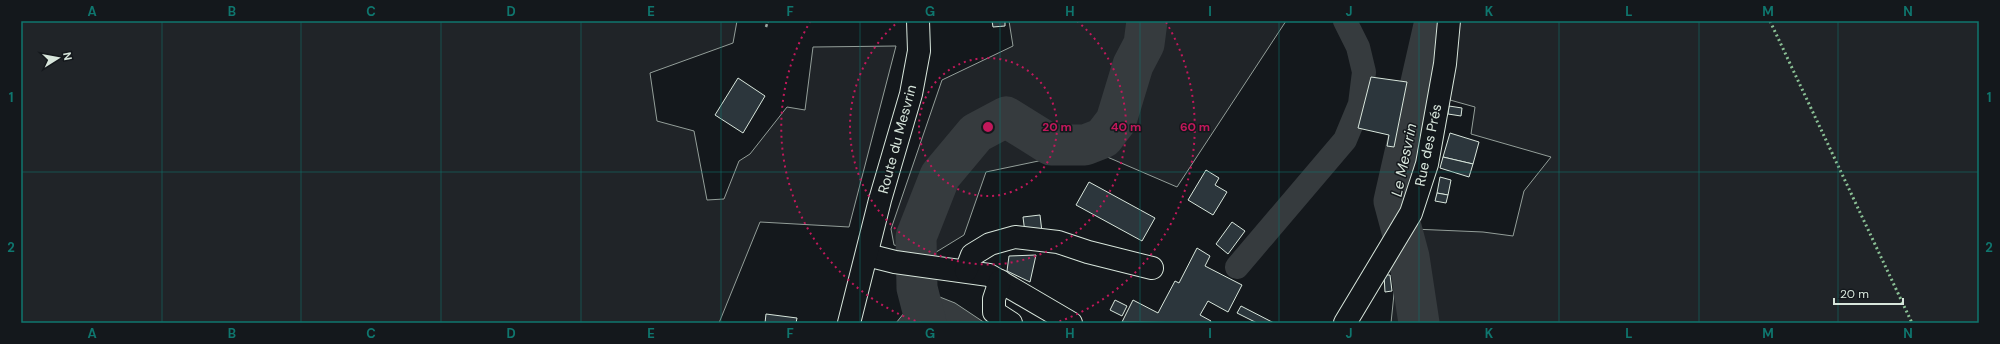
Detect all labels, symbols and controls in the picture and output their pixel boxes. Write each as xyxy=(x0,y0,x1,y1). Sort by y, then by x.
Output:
text: A xyxy=(87,3,97,20)
text: B xyxy=(228,3,236,20)
text: C xyxy=(366,3,376,20)
text: D xyxy=(506,3,516,20)
text: E xyxy=(647,3,655,20)
text: F xyxy=(786,3,794,20)
text: G xyxy=(925,3,935,20)
text: H xyxy=(1065,3,1075,20)
text: I xyxy=(1208,3,1212,20)
text: J xyxy=(1345,3,1353,20)
text: K xyxy=(1485,3,1494,20)
text: L xyxy=(1625,3,1633,20)
text: M xyxy=(1762,3,1774,20)
text: N xyxy=(1903,3,1913,20)
north arrow xyxy=(38,38,78,78)
text: N xyxy=(60,51,75,61)
street label: Route du Mesvrin xyxy=(874,83,920,195)
text: 1 xyxy=(9,89,13,106)
text: 1 xyxy=(1987,89,1991,106)
street label: Rue des Prés xyxy=(1411,102,1445,188)
text: 20 m xyxy=(1042,119,1072,135)
text: 40 m xyxy=(1111,119,1141,135)
text: 60 m xyxy=(1180,119,1210,135)
centre of rings xyxy=(981,120,995,134)
water label: Le Mesvrin xyxy=(1386,121,1422,199)
text: 2 xyxy=(7,239,15,256)
text: 2 xyxy=(1985,239,1993,256)
scale bar xyxy=(1834,280,1903,306)
text: 20 m xyxy=(1840,286,1869,302)
text: A xyxy=(87,325,97,342)
text: B xyxy=(228,325,236,342)
text: C xyxy=(366,325,376,342)
text: D xyxy=(506,325,516,342)
text: E xyxy=(647,325,655,342)
text: F xyxy=(786,325,794,342)
text: G xyxy=(925,325,935,342)
text: H xyxy=(1065,325,1075,342)
text: I xyxy=(1208,325,1212,342)
text: J xyxy=(1345,325,1353,342)
text: K xyxy=(1485,325,1494,342)
text: L xyxy=(1625,325,1633,342)
text: M xyxy=(1762,325,1774,342)
text: N xyxy=(1903,325,1913,342)

